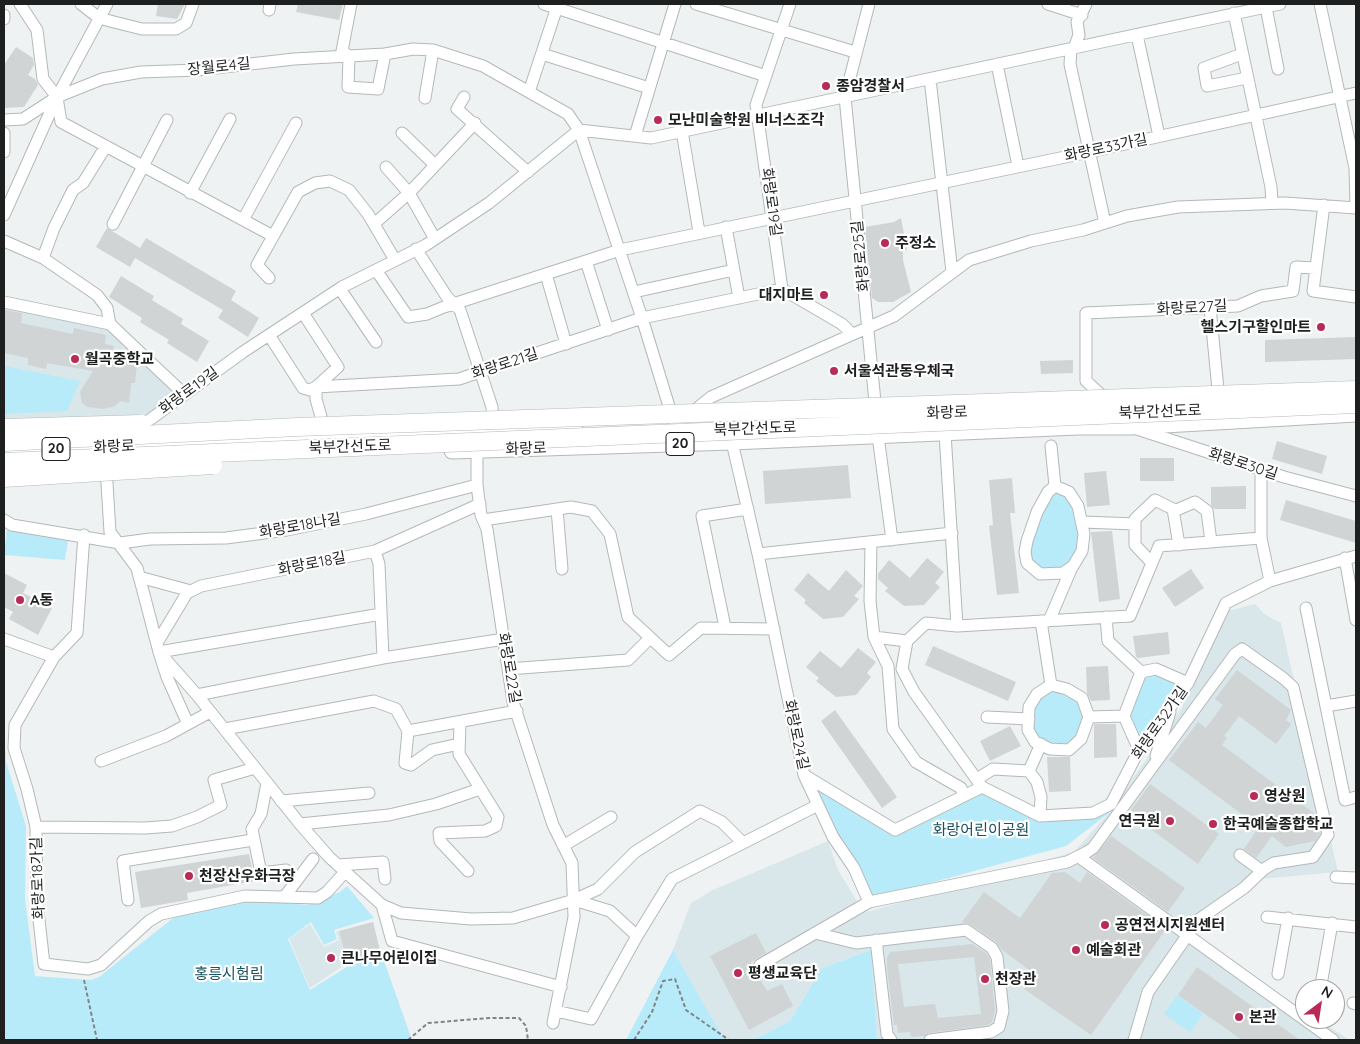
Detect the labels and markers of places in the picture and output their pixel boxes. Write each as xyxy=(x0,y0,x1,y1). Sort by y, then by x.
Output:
place label: 종암경찰서 xyxy=(836,77,905,95)
marker: 종암경찰서 xyxy=(820,80,832,92)
place label: 모난미술학원 비너스조각 xyxy=(668,111,824,129)
marker: 모난미술학원 비너스조각 xyxy=(652,114,664,126)
place label: 주정소 xyxy=(895,234,936,252)
marker: 주정소 xyxy=(879,237,891,249)
place label: 대지마트 xyxy=(759,286,814,304)
marker: 대지마트 xyxy=(818,289,830,301)
place label: 헬스기구할인마트 xyxy=(1201,318,1311,336)
marker: 헬스기구할인마트 xyxy=(1315,321,1327,333)
place label: 월곡중학교 xyxy=(85,350,154,368)
marker: 월곡중학교 xyxy=(69,353,81,365)
place label: 서울석관동우체국 xyxy=(844,362,954,380)
marker: 서울석관동우체국 xyxy=(828,365,840,377)
place label: A동 xyxy=(30,591,53,609)
marker: A동 xyxy=(14,594,26,606)
place label: 영상원 xyxy=(1264,787,1305,805)
marker: 영상원 xyxy=(1248,790,1260,802)
place label: 연극원 xyxy=(1119,812,1160,830)
marker: 연극원 xyxy=(1164,815,1176,827)
place label: 한국예술종합학교 xyxy=(1223,815,1333,833)
marker: 한국예술종합학교 xyxy=(1207,818,1219,830)
place label: 천장산우화극장 xyxy=(199,867,296,885)
marker: 천장산우화극장 xyxy=(183,870,195,882)
place label: 공연전시지원센터 xyxy=(1115,916,1225,934)
marker: 공연전시지원센터 xyxy=(1099,919,1111,931)
place label: 예술회관 xyxy=(1086,941,1141,959)
marker: 예술회관 xyxy=(1070,944,1082,956)
place label: 큰나무어린이집 xyxy=(341,949,438,967)
marker: 큰나무어린이집 xyxy=(325,952,337,964)
place label: 평생교육단 xyxy=(748,964,817,982)
marker: 평생교육단 xyxy=(732,967,744,979)
place label: 천장관 xyxy=(995,970,1036,988)
marker: 천장관 xyxy=(979,973,991,985)
place label: 본관 xyxy=(1249,1008,1277,1026)
marker: 본관 xyxy=(1233,1011,1245,1023)

